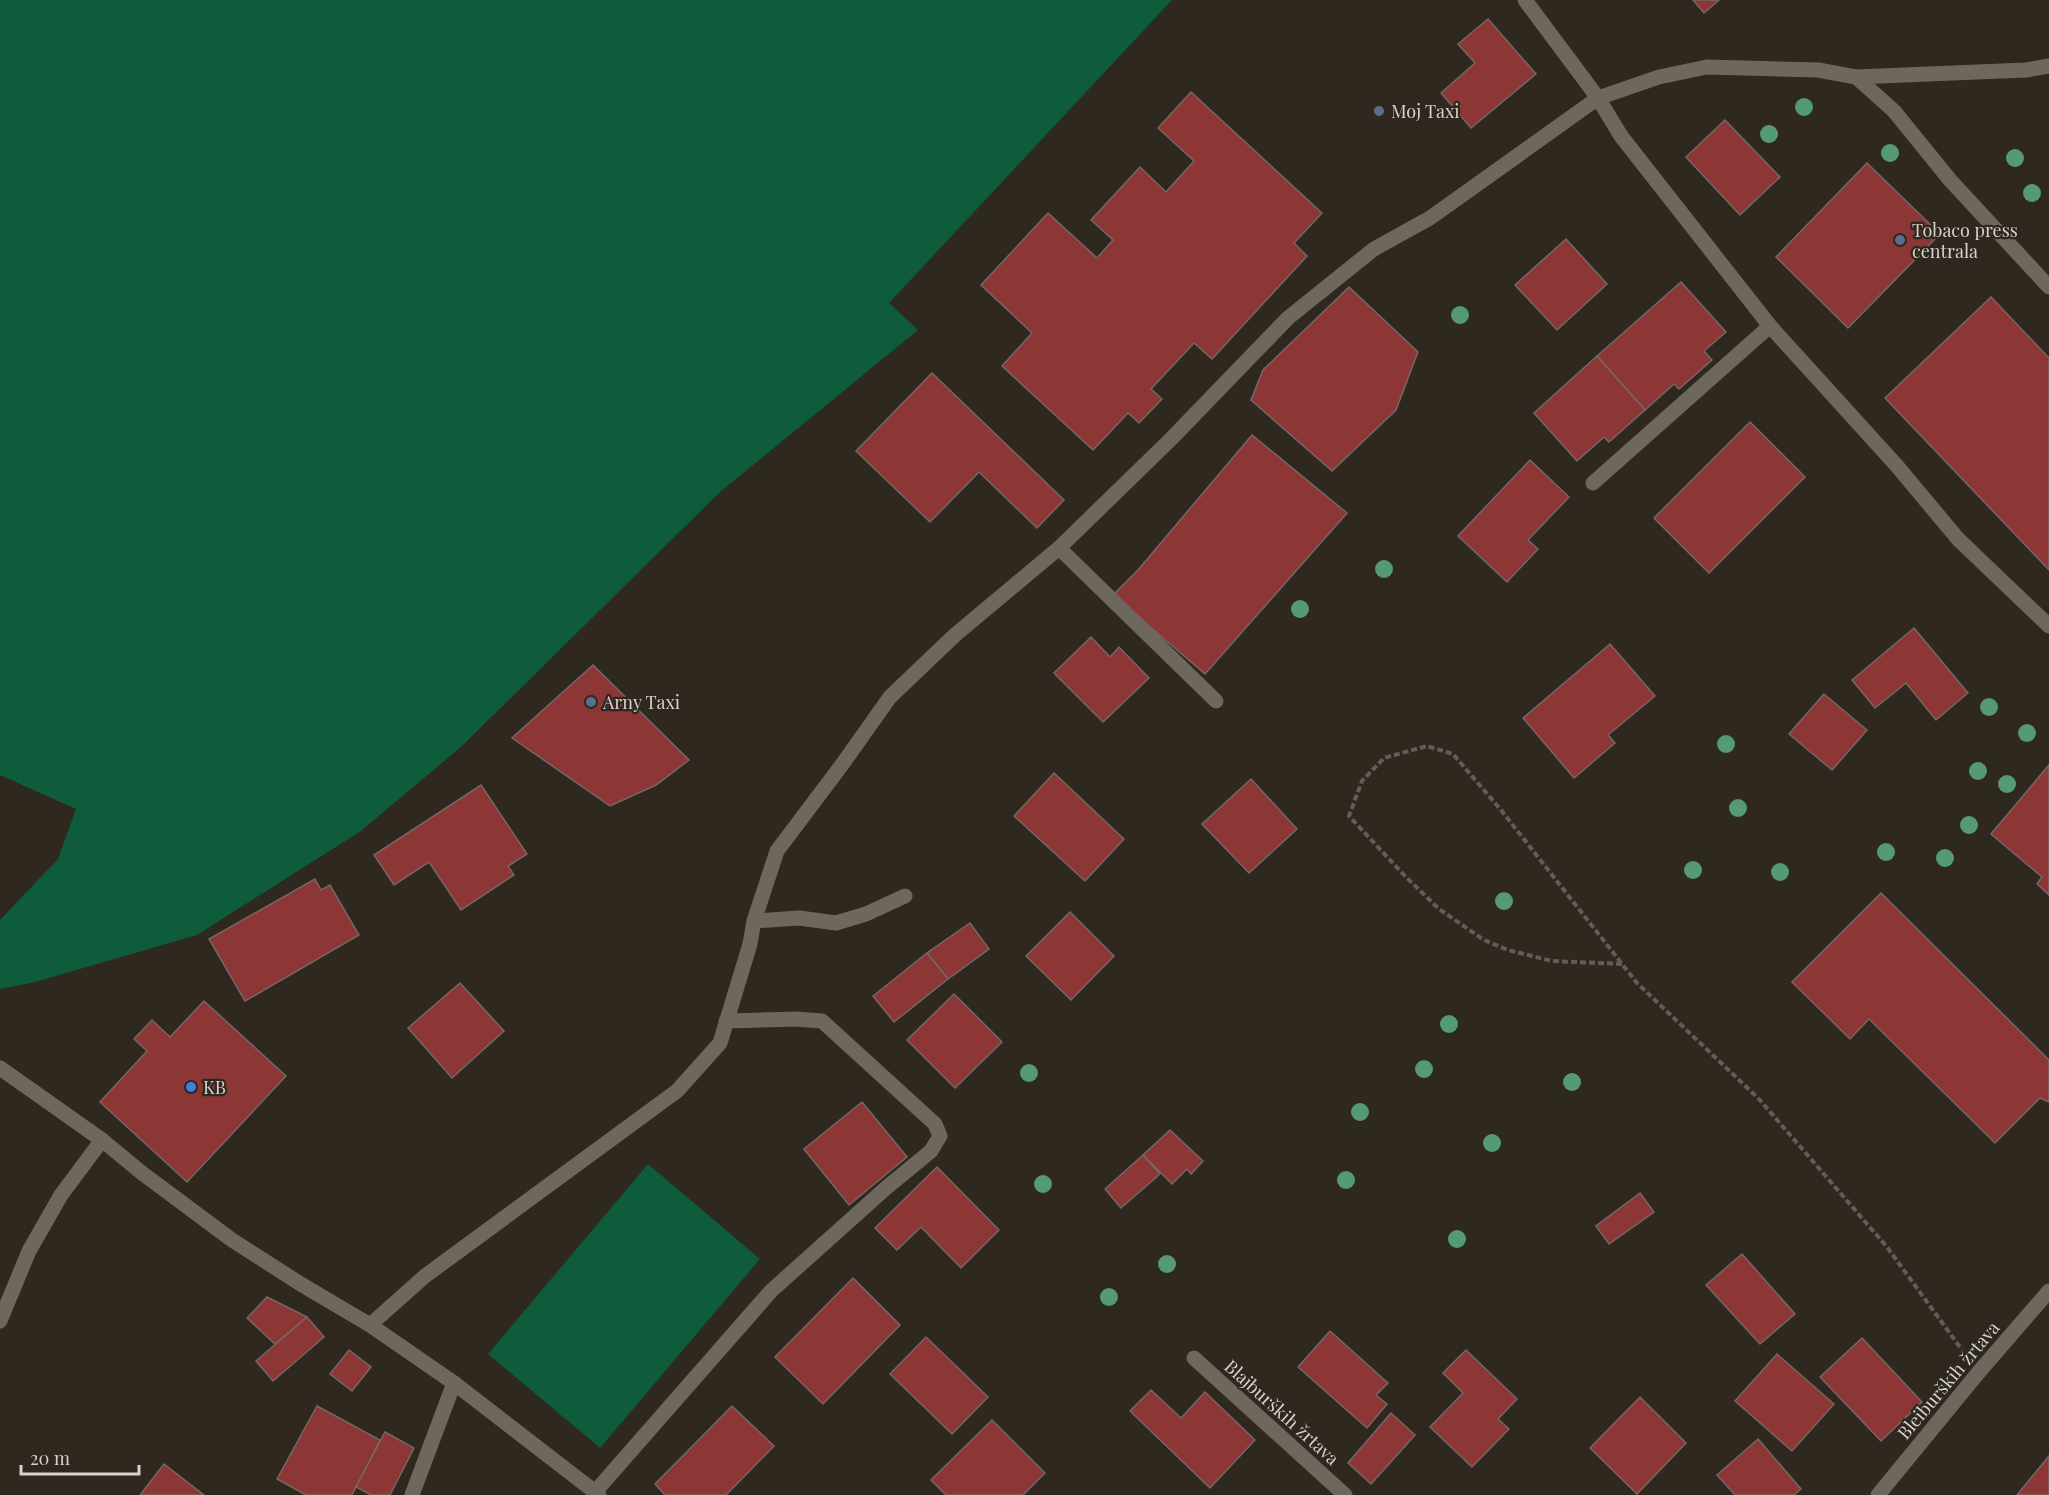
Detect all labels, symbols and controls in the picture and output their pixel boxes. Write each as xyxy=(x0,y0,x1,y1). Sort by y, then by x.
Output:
place label: Moj Taxi xyxy=(1391,99,1460,123)
marker: Moj Taxi xyxy=(1372,104,1386,118)
place label: Tobaco press centrala xyxy=(1912,218,2018,263)
marker: Tobaco press centrala xyxy=(1893,233,1907,247)
place label: Arny Taxi xyxy=(602,690,680,714)
marker: Arny Taxi xyxy=(584,695,598,709)
place label: KB xyxy=(203,1075,226,1099)
marker: KB xyxy=(184,1080,198,1094)
street label: Bleiburških žrtava xyxy=(1892,1316,2004,1444)
street label: Blajburških žrtava xyxy=(1220,1354,1344,1470)
scale bar xyxy=(21,1438,140,1476)
text: 20 m xyxy=(30,1446,70,1470)

